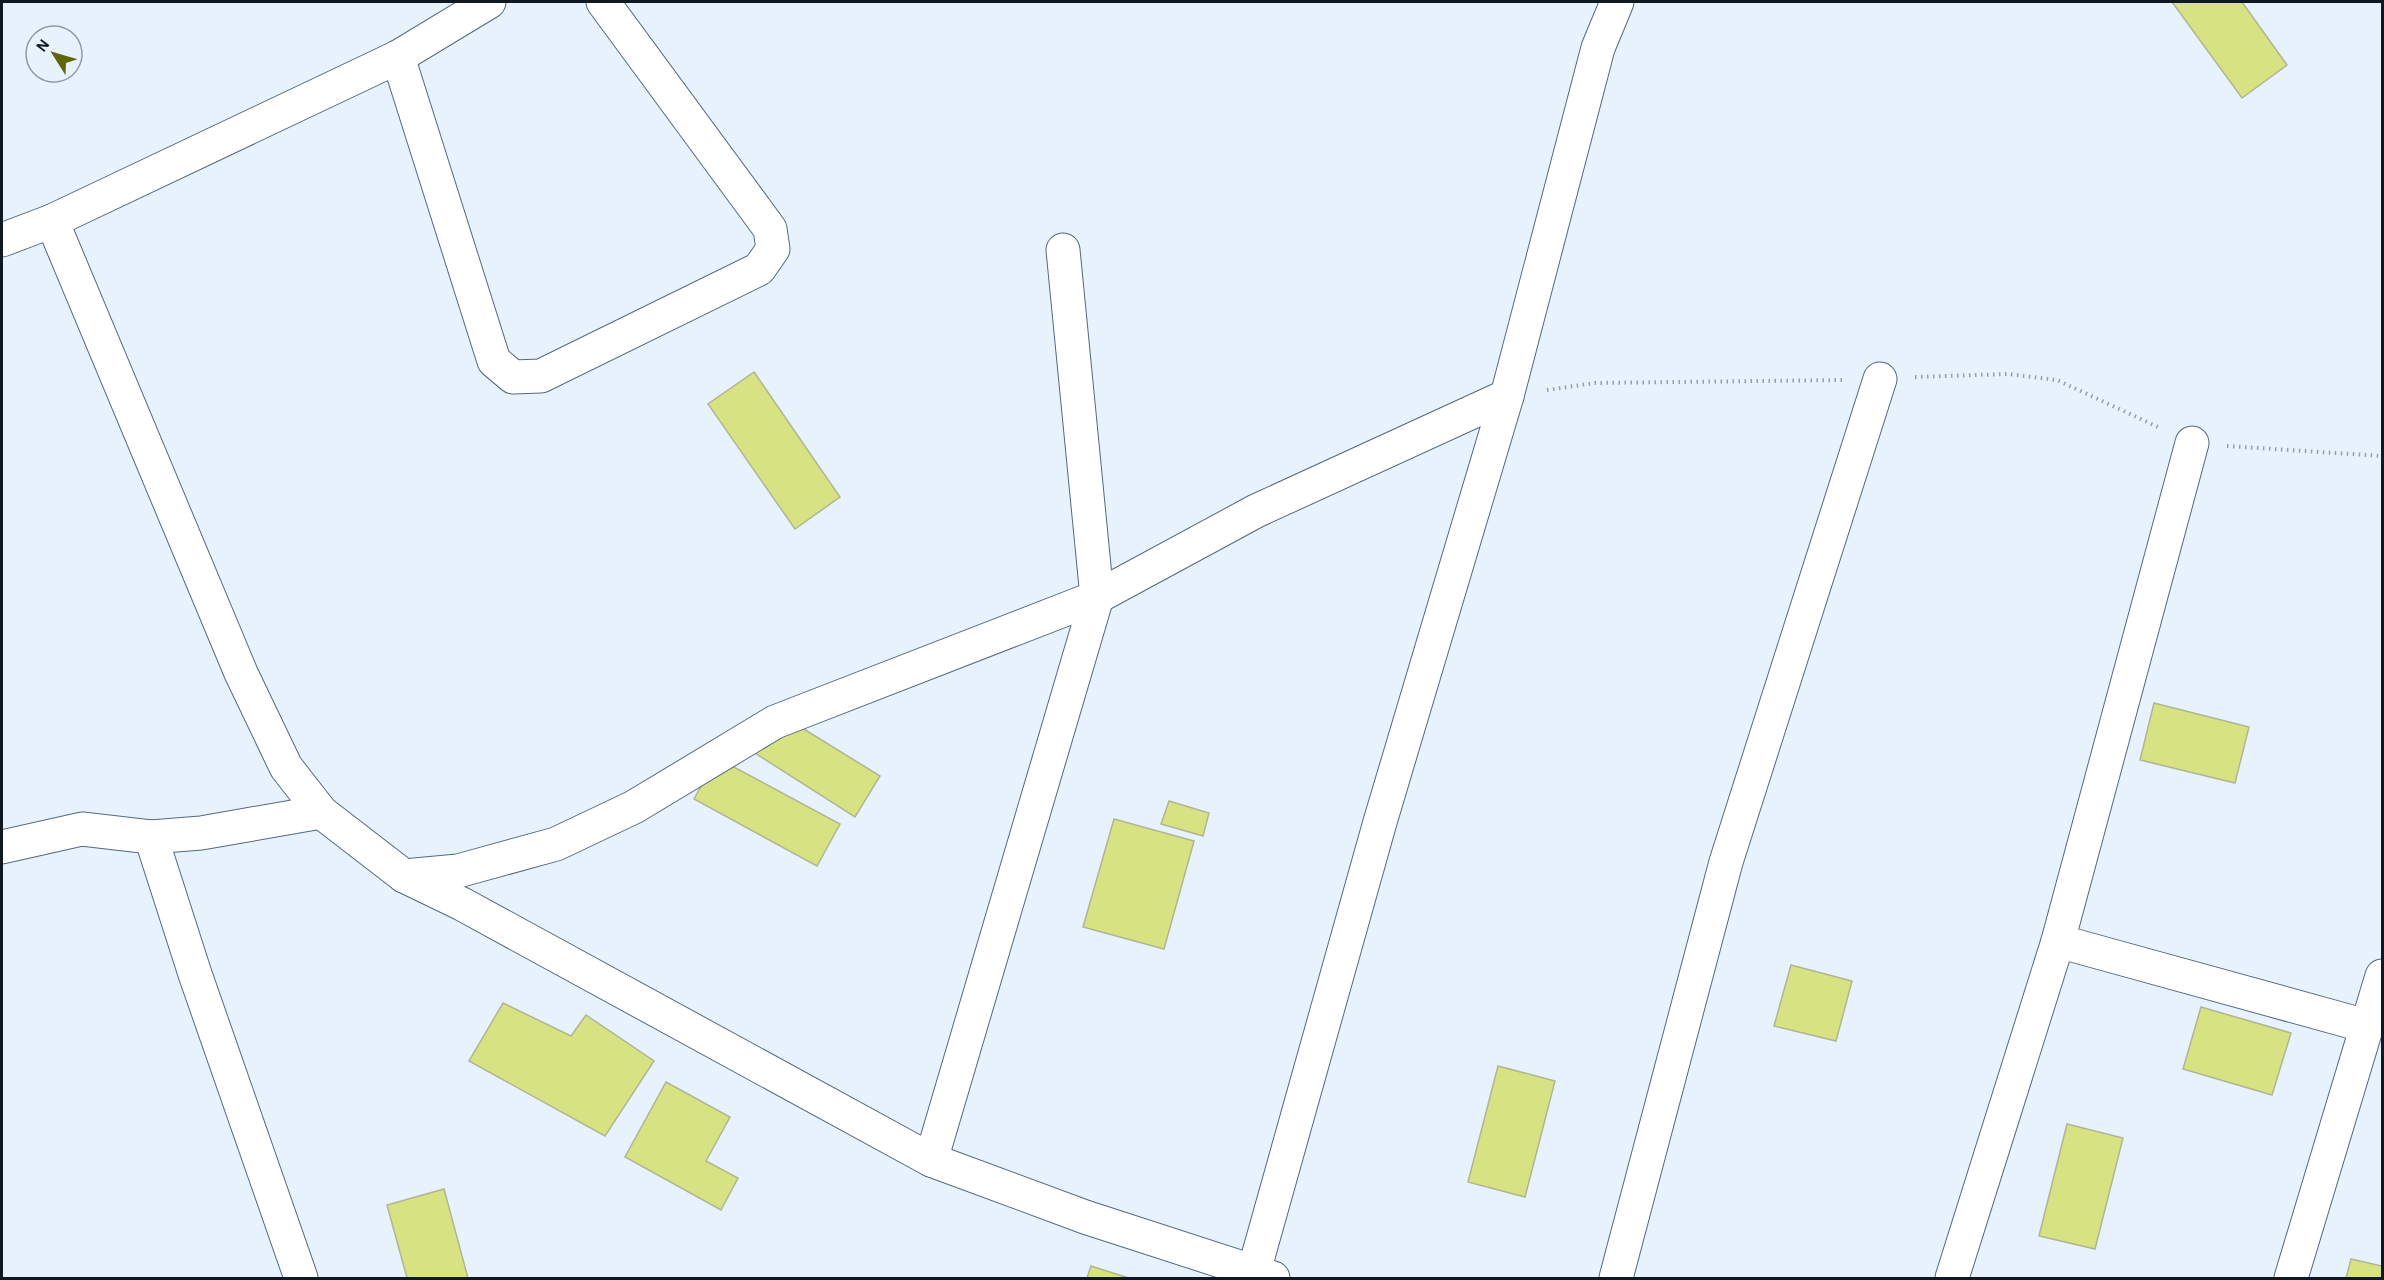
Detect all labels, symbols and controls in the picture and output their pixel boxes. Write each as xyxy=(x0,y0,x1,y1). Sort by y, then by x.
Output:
north arrow xyxy=(24,24,84,84)
text: N xyxy=(33,36,53,55)

